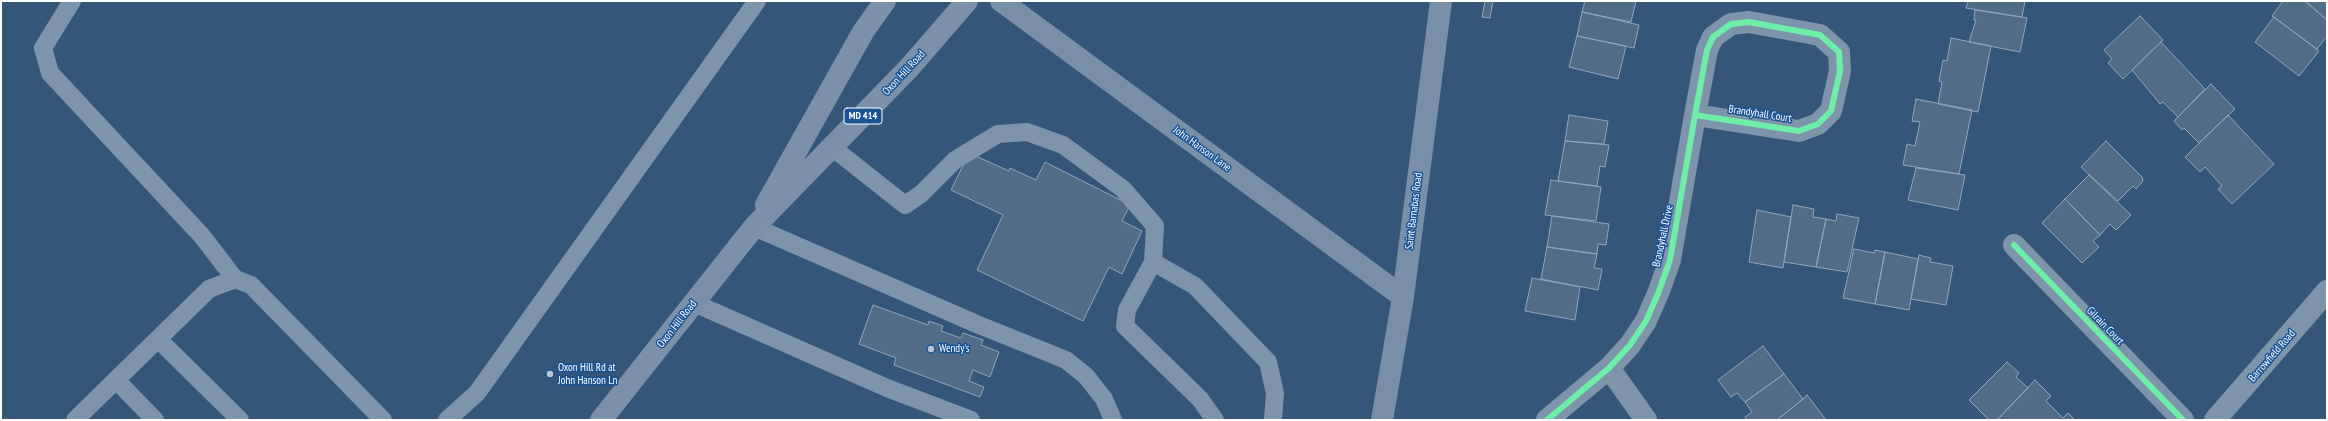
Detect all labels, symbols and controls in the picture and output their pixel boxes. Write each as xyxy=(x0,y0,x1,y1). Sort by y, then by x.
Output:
street label: Oxon Hill Road xyxy=(880,48,928,98)
street label: Brandyhall Court xyxy=(1728,103,1792,125)
road number: MD 414 xyxy=(844,108,882,124)
street label: John Hanson Lane xyxy=(1170,124,1234,174)
street label: Saint Barnabas Road xyxy=(1403,172,1425,250)
street label: Brandyhall Drive xyxy=(1650,204,1676,268)
street label: Oxon Hill Road xyxy=(654,298,700,350)
street label: Gilrain Court xyxy=(2084,304,2126,348)
street label: Barrowfield Road xyxy=(2246,327,2298,385)
place label: Wendy's xyxy=(939,342,969,356)
marker: Wendy's xyxy=(926,344,936,354)
place label: Oxon Hill Rd at John Hanson Ln xyxy=(558,361,617,387)
marker: Oxon Hill Rd at John Hanson Ln xyxy=(545,369,555,379)

